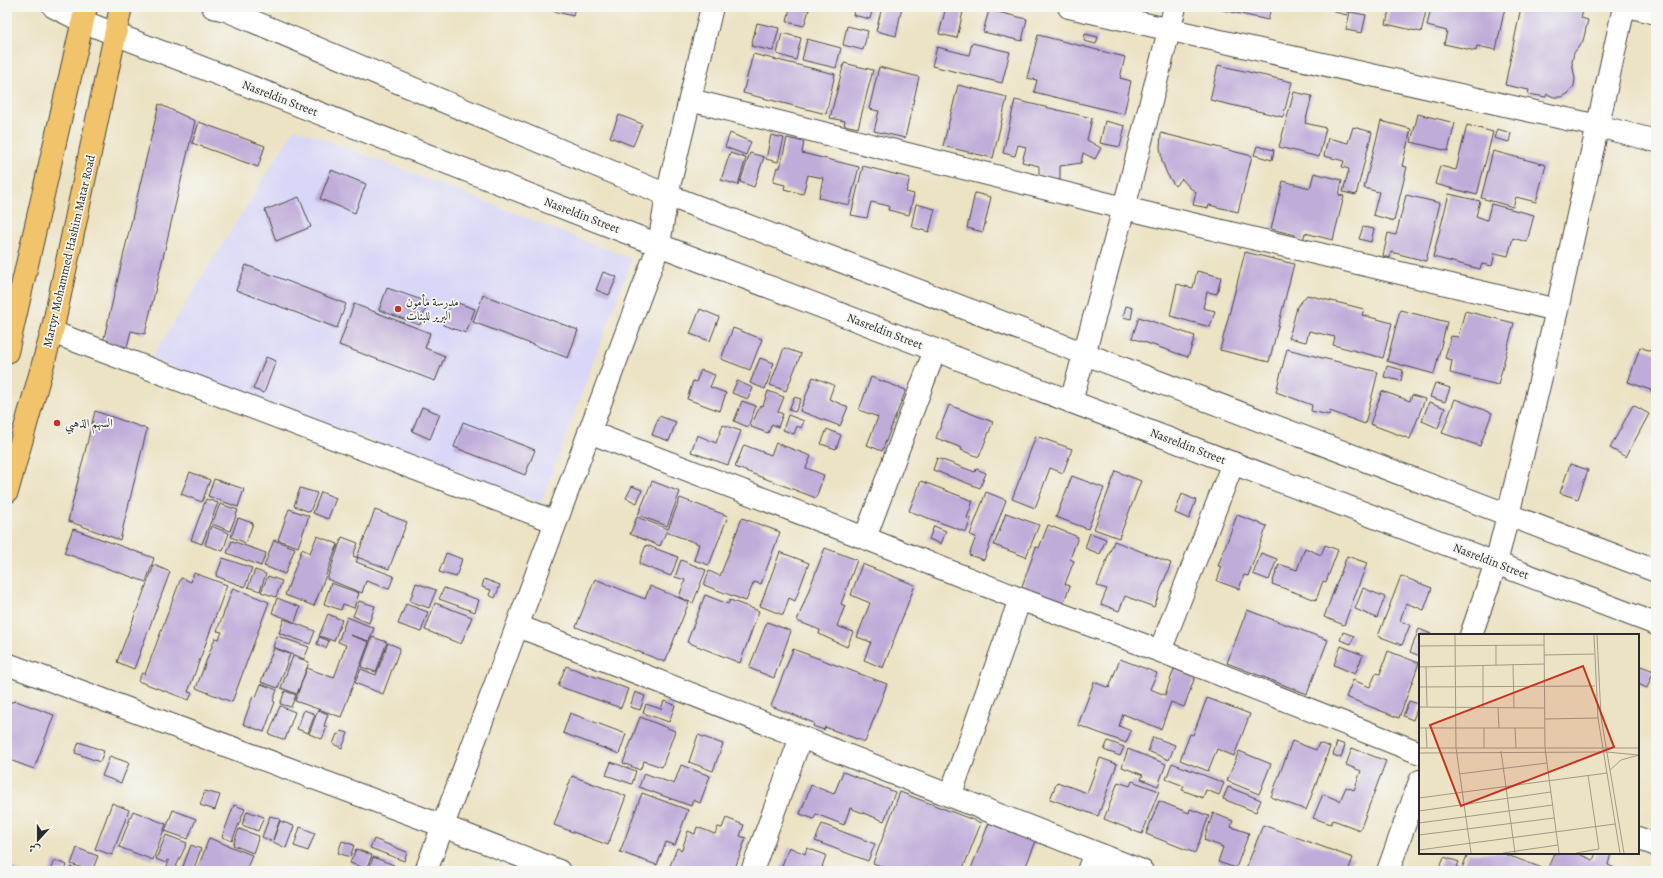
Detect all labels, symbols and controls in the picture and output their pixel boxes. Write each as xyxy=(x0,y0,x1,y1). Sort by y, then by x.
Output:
street label: Nasreldin Street xyxy=(240,76,320,120)
street label: Martyr Mohammed Hashim Matar Road xyxy=(39,153,99,349)
street label: Nasreldin Street xyxy=(542,193,622,237)
place label: مدرسة مأمون البرير للبنات xyxy=(406,294,459,324)
marker: مدرسة مأمون البرير للبنات xyxy=(393,304,403,314)
street label: Nasreldin Street xyxy=(845,309,925,353)
place label: السهم الذهبي xyxy=(65,415,113,435)
marker: السهم الذهبي xyxy=(52,418,62,428)
street label: Nasreldin Street xyxy=(1148,424,1228,468)
street label: Nasreldin Street xyxy=(1451,539,1531,583)
inset map xyxy=(1419,634,1639,854)
north arrow xyxy=(18,820,58,860)
text: ش xyxy=(27,840,42,858)

